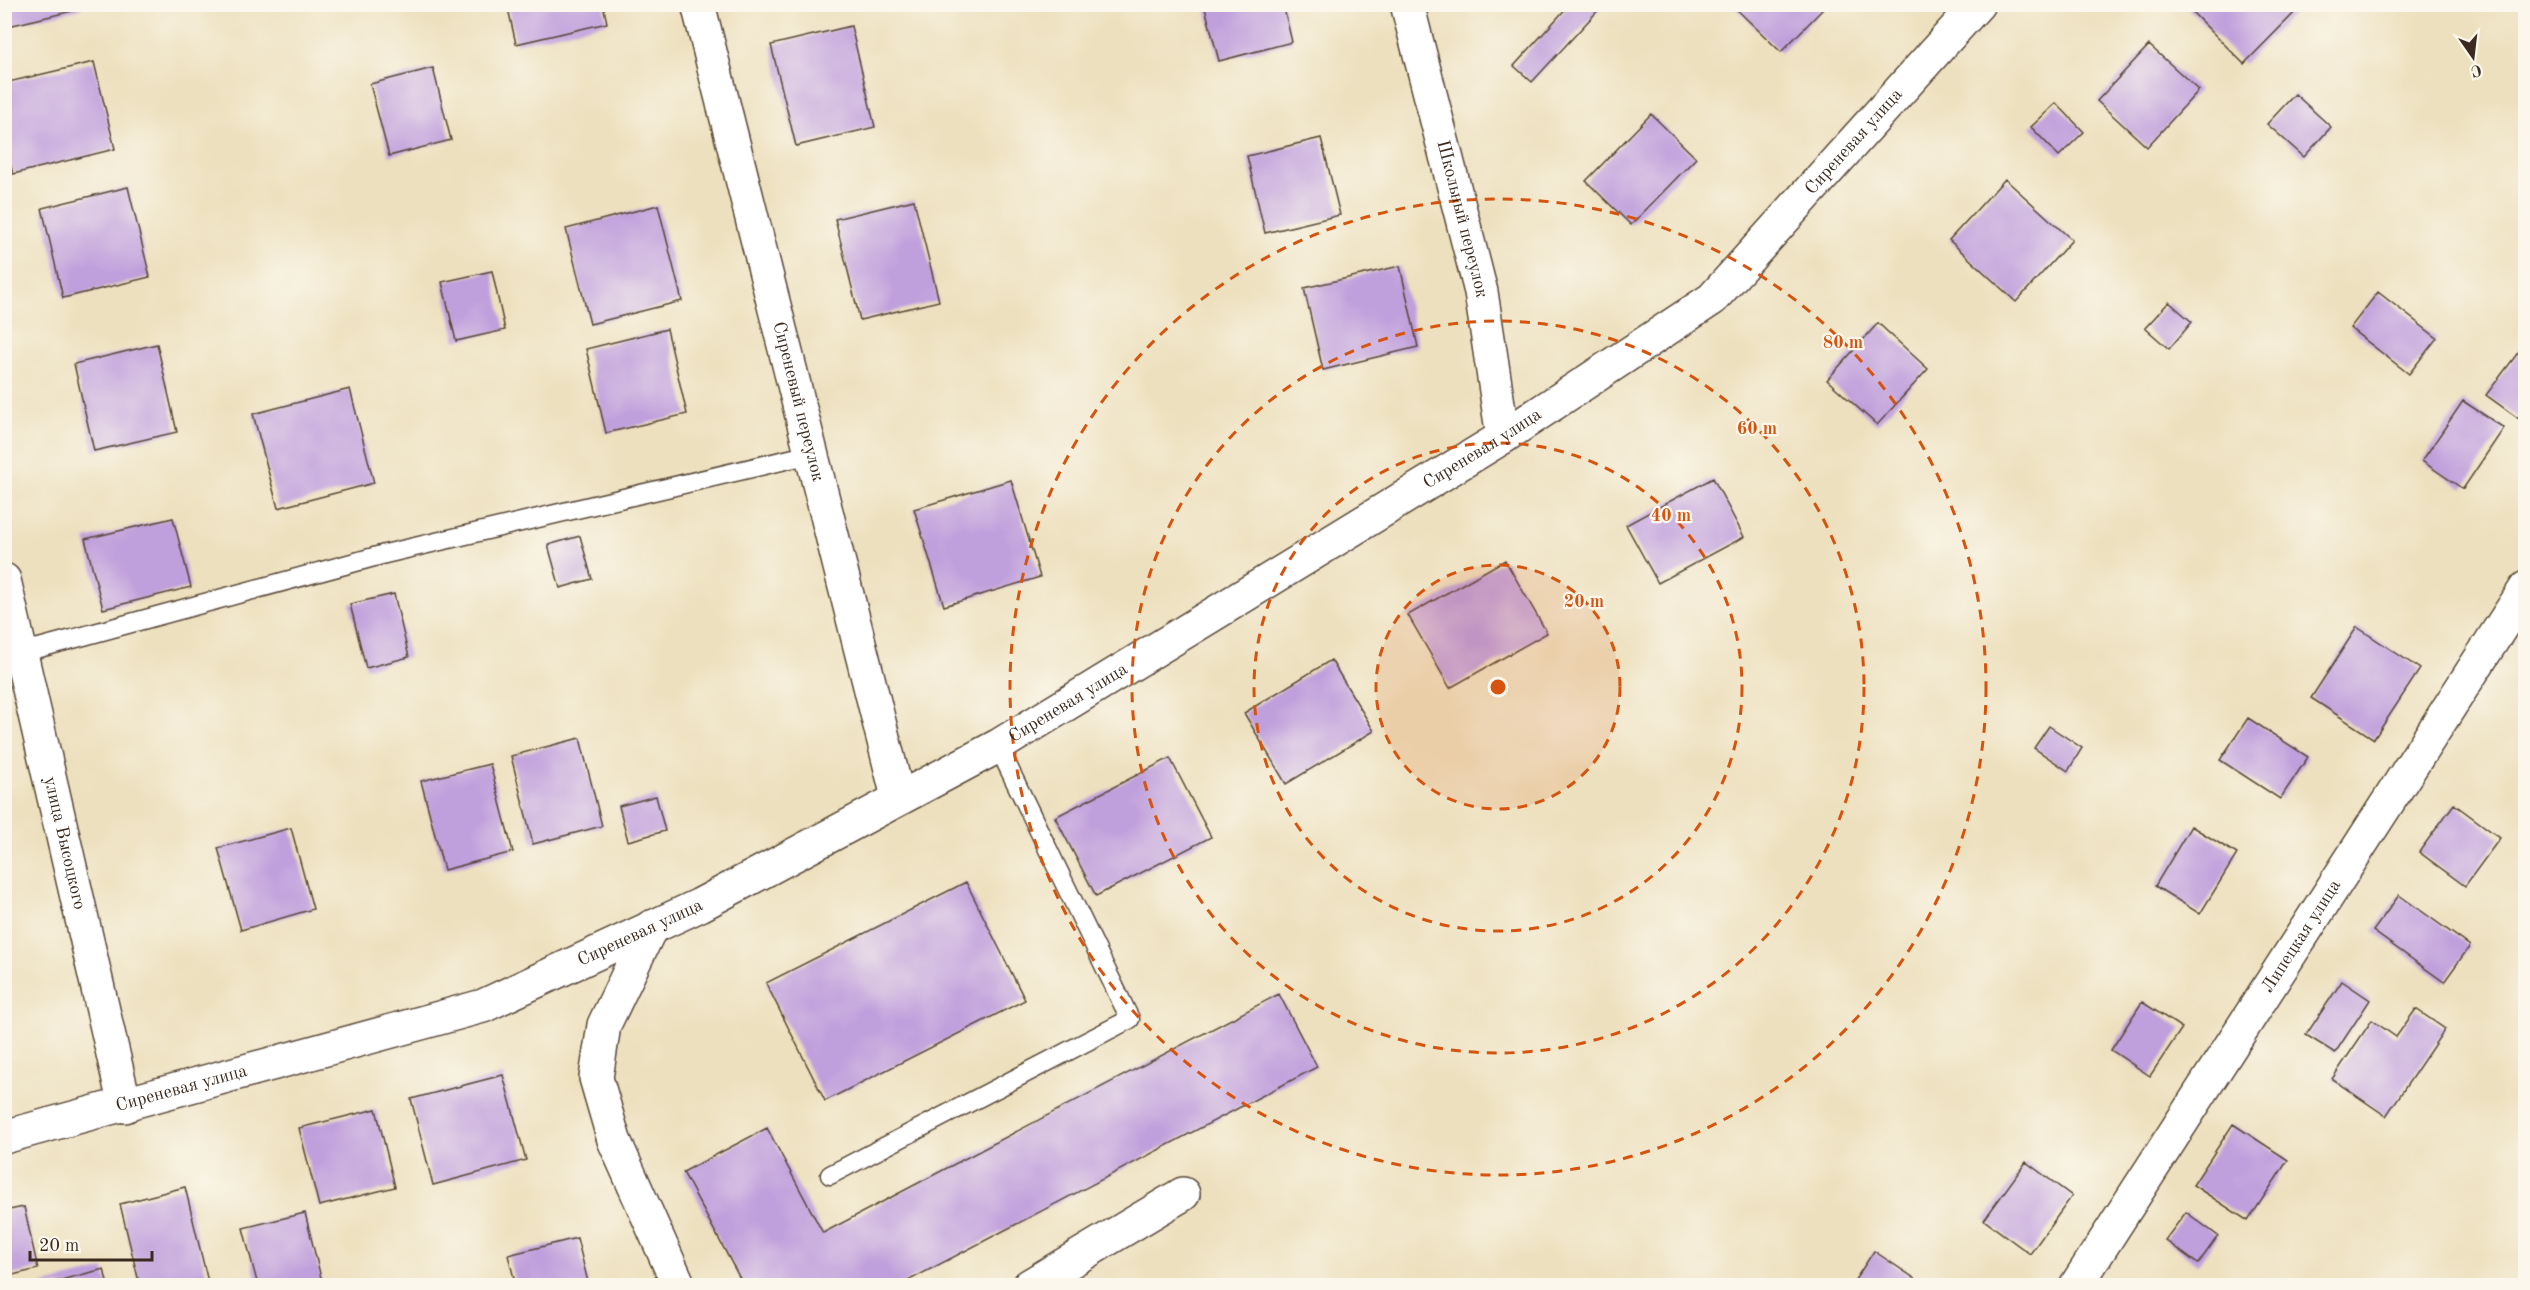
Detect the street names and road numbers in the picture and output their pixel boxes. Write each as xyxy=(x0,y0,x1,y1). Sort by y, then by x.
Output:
street label: Сиреневая улица xyxy=(1802,85,1906,198)
street label: Школьный переулок xyxy=(1433,138,1491,299)
street label: Сиреневый переулок xyxy=(769,320,827,483)
street label: Сиреневая улица xyxy=(1420,405,1545,492)
street label: Сиреневая улица xyxy=(1006,660,1131,746)
street label: улица Высоцкого xyxy=(41,775,89,911)
street label: Липецкая улица xyxy=(2259,877,2344,996)
street label: Сиреневая улица xyxy=(575,896,706,970)
street label: Сиреневая улица xyxy=(114,1062,249,1115)

